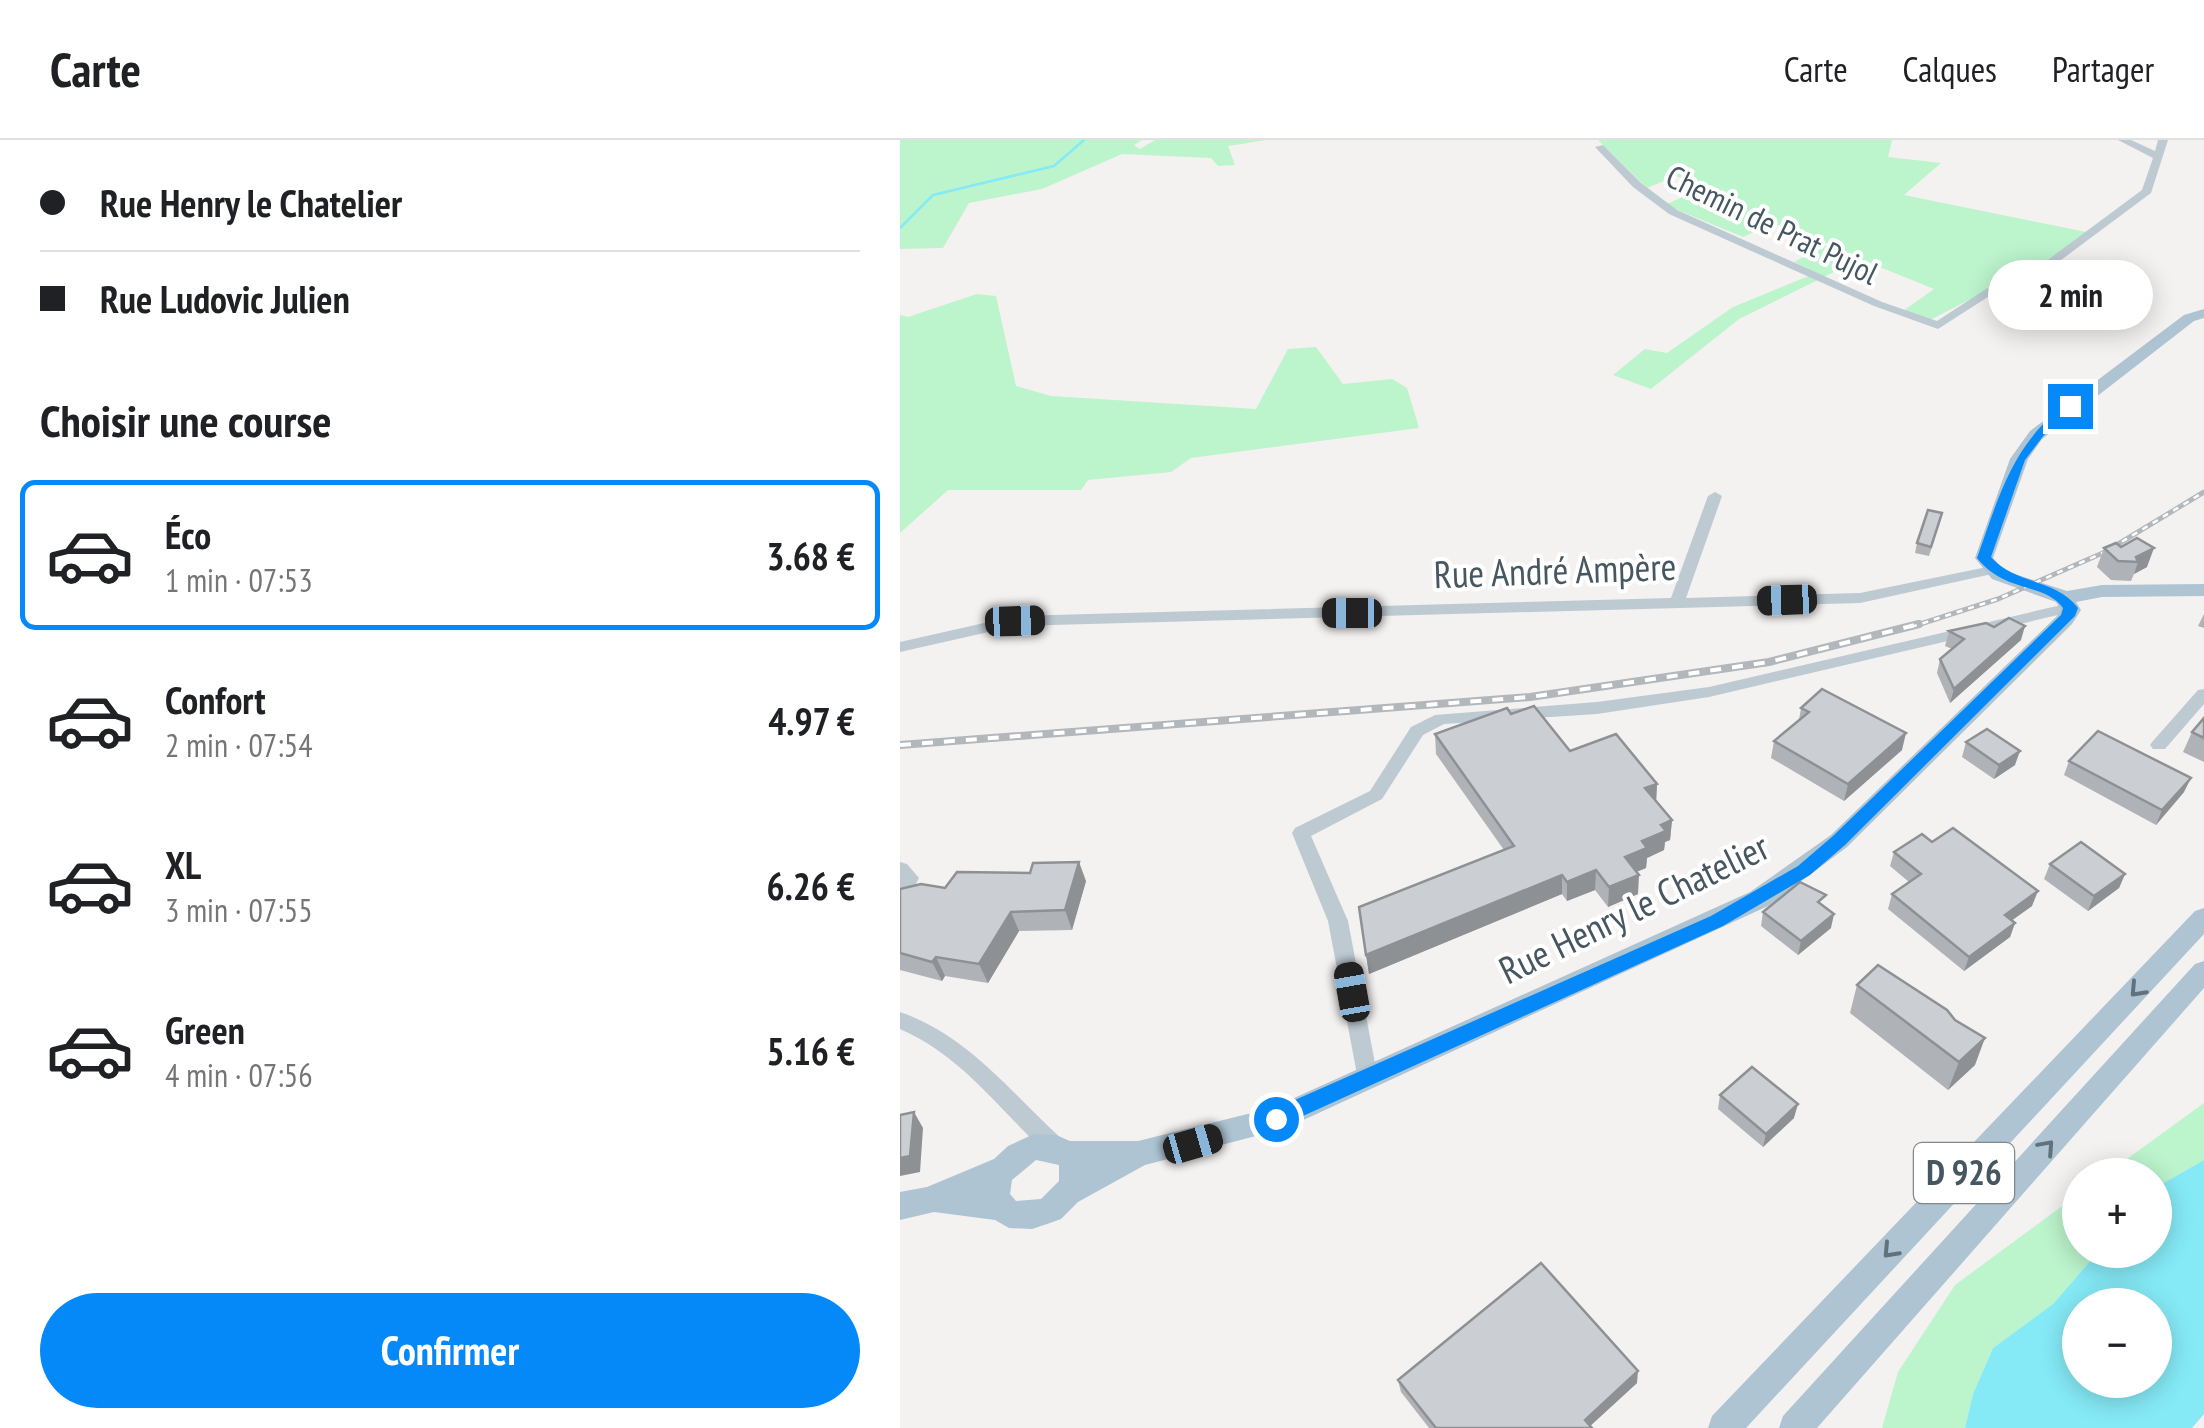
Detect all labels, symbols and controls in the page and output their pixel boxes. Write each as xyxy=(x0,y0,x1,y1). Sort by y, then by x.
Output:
text: Carte xyxy=(50,38,141,100)
text: Carte xyxy=(1784,46,1848,92)
text: Calques xyxy=(1903,46,1997,92)
text: Partager xyxy=(2052,46,2154,92)
street label: Chemin de Prat Pujol xyxy=(1660,155,1886,294)
text: Rue Henry le Chatelier xyxy=(100,178,402,227)
callout: 2 min xyxy=(1988,261,2152,331)
text: Rue Ludovic Julien xyxy=(100,274,350,323)
text: 2 min xyxy=(2038,274,2103,316)
route end xyxy=(2048,384,2093,429)
text: Choisir une course xyxy=(40,391,331,449)
icon: car xyxy=(45,510,135,600)
text: Éco xyxy=(165,510,211,559)
text: 3.68 € xyxy=(766,531,855,580)
street label: Rue André Ampère xyxy=(1433,541,1677,598)
text: 1 min · 07:53 xyxy=(165,559,313,601)
car xyxy=(1756,584,1818,616)
car xyxy=(1322,598,1382,628)
car xyxy=(984,605,1046,637)
icon: car xyxy=(45,675,135,765)
text: Confort xyxy=(165,675,265,724)
text: 4.97 € xyxy=(768,696,855,745)
text: 2 min · 07:54 xyxy=(165,724,313,766)
street label: Rue Henry le Chatelier xyxy=(1491,821,1777,994)
icon: car xyxy=(45,840,135,930)
text: XL xyxy=(165,840,201,889)
text: 6.26 € xyxy=(766,861,855,910)
text: 3 min · 07:55 xyxy=(165,889,313,931)
car xyxy=(1332,960,1372,1024)
one-way arrow xyxy=(2131,978,2149,996)
icon: car xyxy=(45,1005,135,1095)
text: Green xyxy=(165,1005,245,1054)
text: 5.16 € xyxy=(766,1026,855,1075)
text: 4 min · 07:56 xyxy=(165,1054,313,1096)
route start xyxy=(1254,1097,1299,1142)
car xyxy=(1160,1121,1226,1167)
one-way arrow xyxy=(2036,1140,2054,1159)
road number: D 926 xyxy=(1914,1143,2014,1203)
map controls xyxy=(2062,1158,2172,1398)
button: + xyxy=(2062,1158,2172,1268)
one-way arrow xyxy=(1884,1240,1902,1258)
button: − xyxy=(2062,1288,2172,1398)
button: Confirmer xyxy=(40,1293,860,1408)

